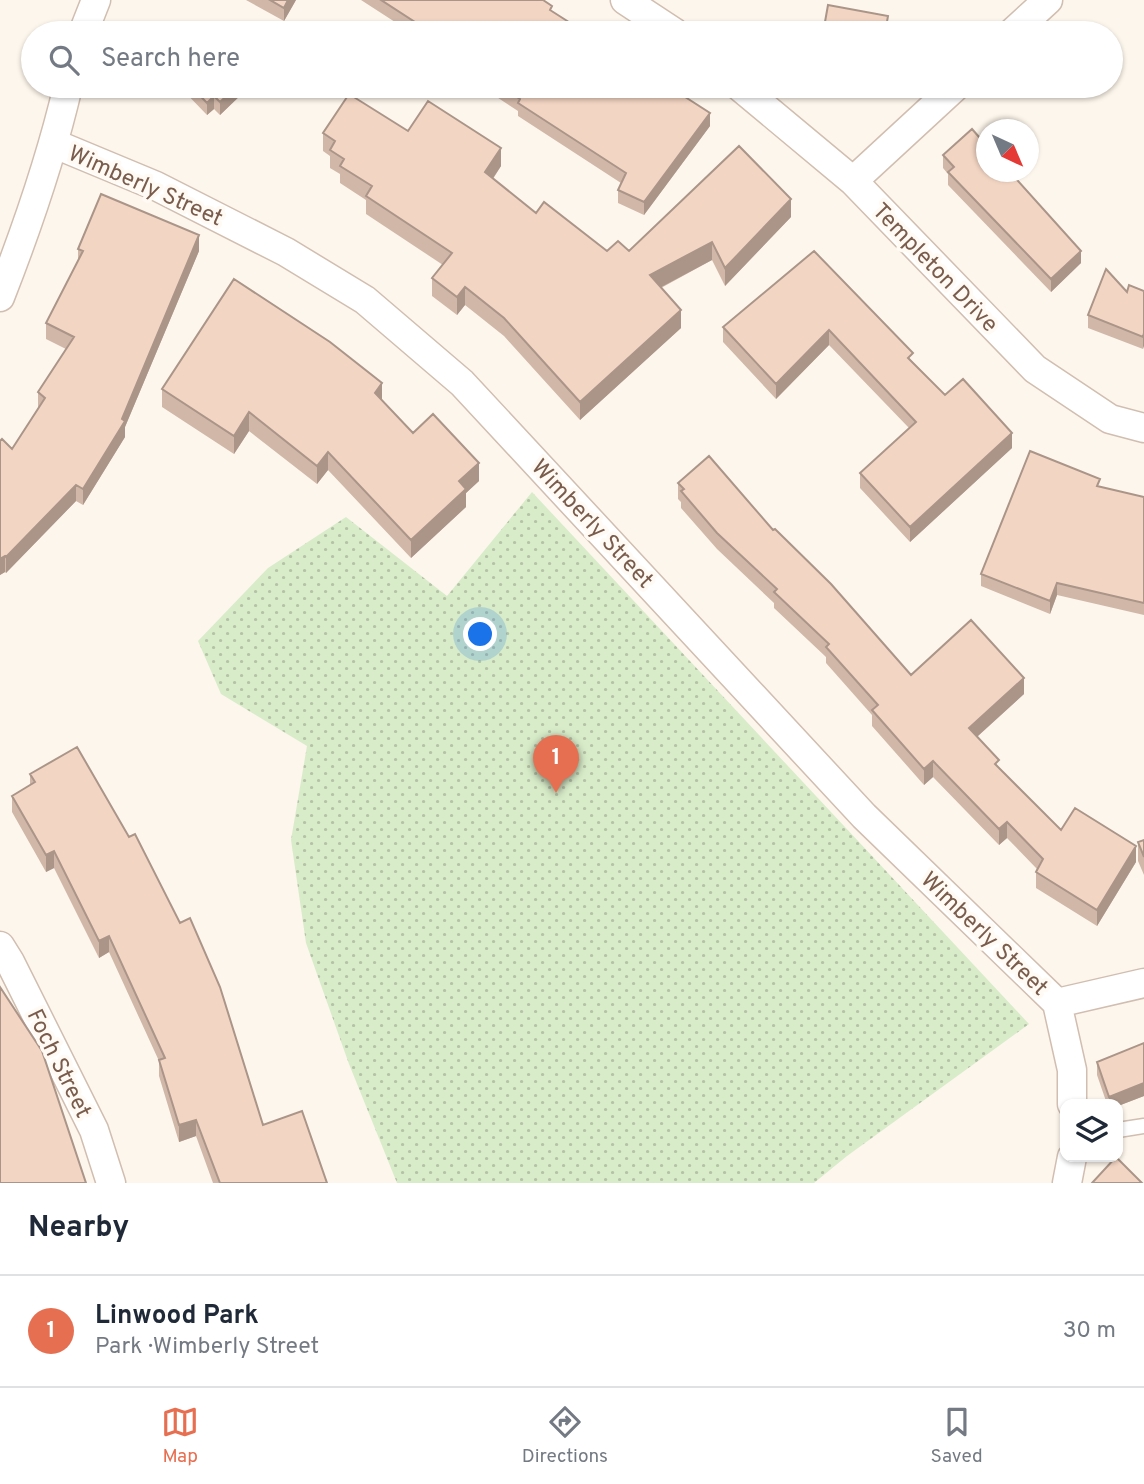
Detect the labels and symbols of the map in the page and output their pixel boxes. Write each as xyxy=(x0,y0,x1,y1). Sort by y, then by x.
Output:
north arrow xyxy=(976,119,1039,182)
street label: Wimberly Street xyxy=(63,140,227,234)
street label: Templeton Drive xyxy=(865,198,1003,340)
street label: Wimberly Street xyxy=(524,454,658,595)
your location xyxy=(463,617,497,651)
pin: 1 xyxy=(533,735,579,793)
street label: Wimberly Street xyxy=(913,867,1053,1003)
street label: Foch Street xyxy=(19,1005,97,1123)

